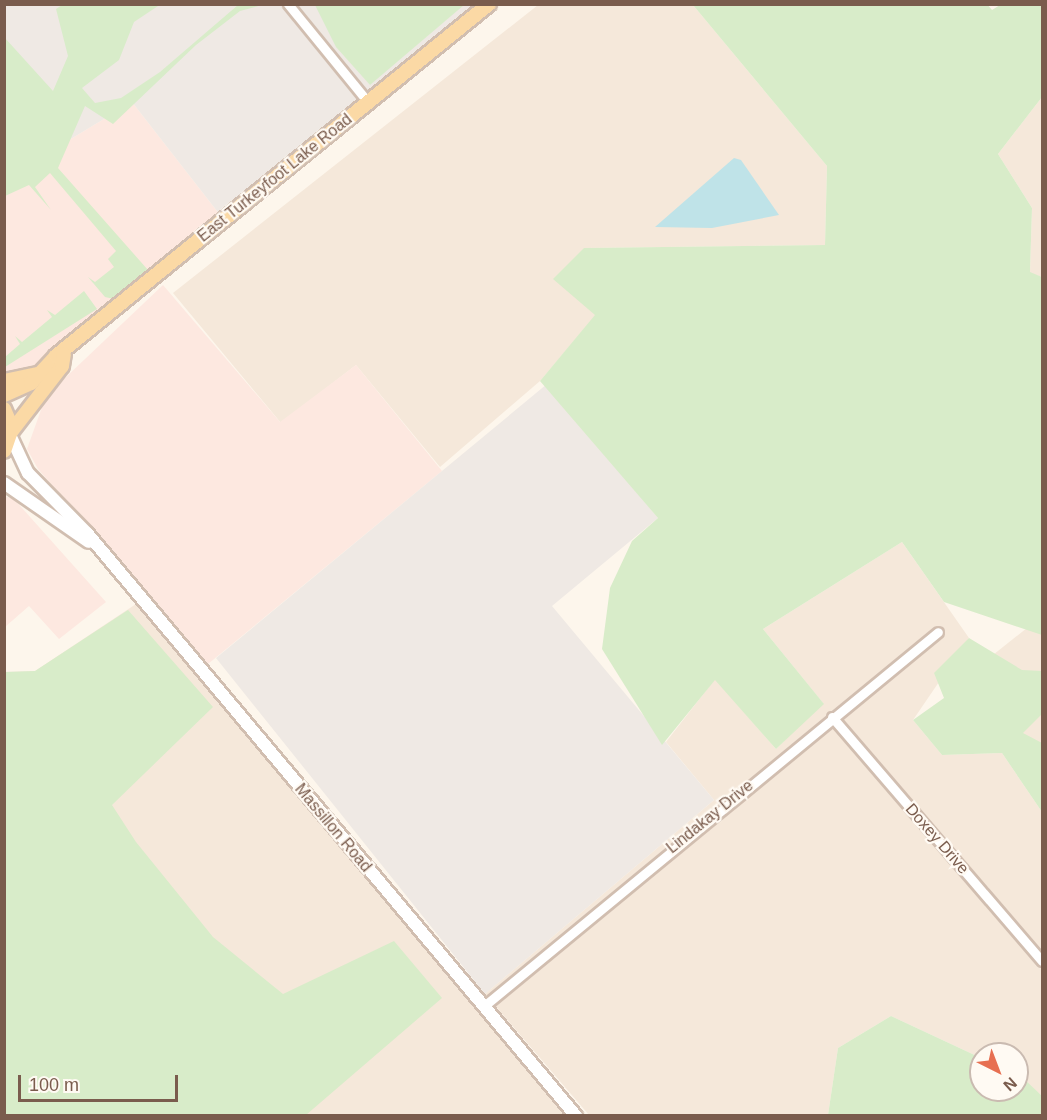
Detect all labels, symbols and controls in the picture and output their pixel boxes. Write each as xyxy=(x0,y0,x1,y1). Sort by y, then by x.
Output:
street label: East Turkeyfoot Lake Road xyxy=(194,110,356,246)
street label: Lindakay Drive xyxy=(663,776,757,858)
street label: Massillon Road xyxy=(290,780,376,876)
street label: Doxey Drive xyxy=(901,800,973,878)
north arrow xyxy=(969,1042,1029,1102)
scale bar xyxy=(21,1063,182,1101)
text: N xyxy=(1000,1074,1020,1094)
text: 100 m xyxy=(29,1075,79,1095)

